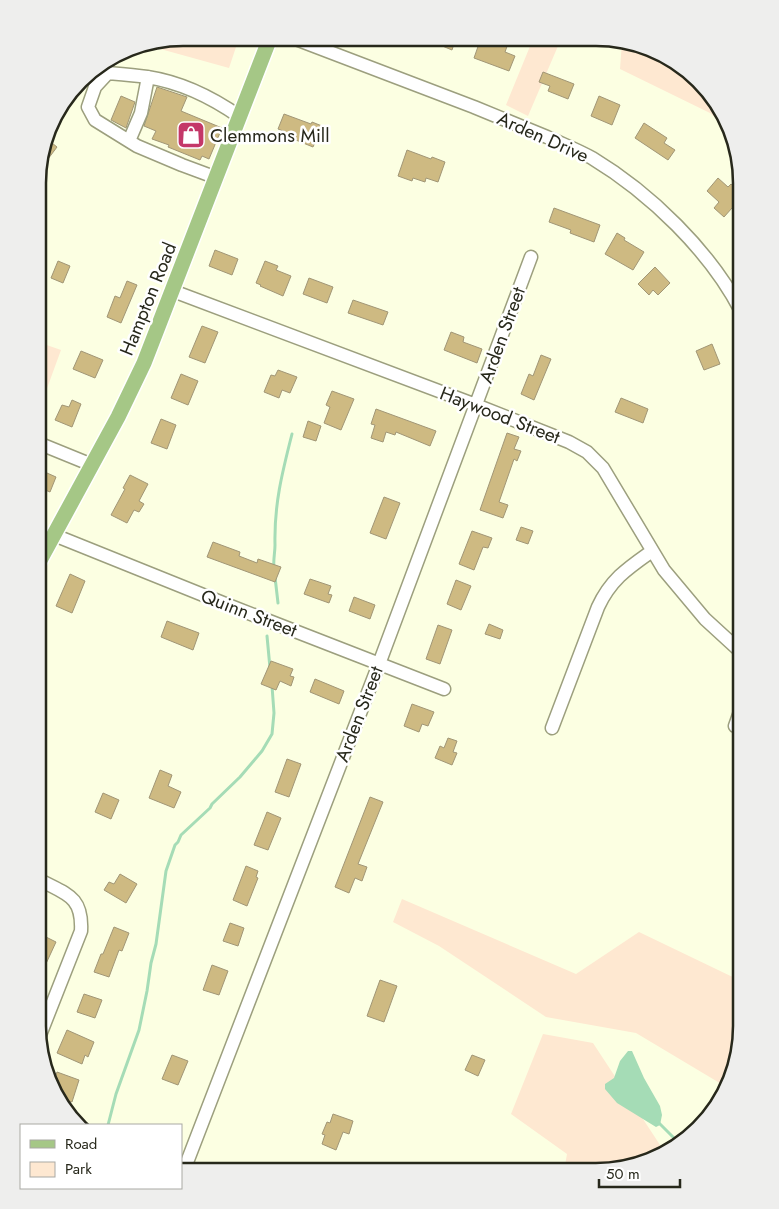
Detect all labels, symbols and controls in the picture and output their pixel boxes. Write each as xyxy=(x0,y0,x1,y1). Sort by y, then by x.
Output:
street label: Arden Drive xyxy=(493,105,593,169)
shop icon: Clemmons Mill xyxy=(176,120,206,150)
place label: Clemmons Mill xyxy=(210,122,330,149)
street label: Hampton Road xyxy=(113,238,183,360)
street label: Arden Street xyxy=(472,283,532,387)
street label: Haywood Street xyxy=(436,380,564,450)
street label: Quinn Street xyxy=(197,582,301,644)
street label: Arden Street xyxy=(328,662,390,766)
legend xyxy=(20,1124,182,1189)
text: Road xyxy=(65,1133,97,1155)
scale bar xyxy=(599,1156,680,1188)
text: Park xyxy=(65,1158,92,1180)
text: 50 m xyxy=(606,1163,640,1185)

